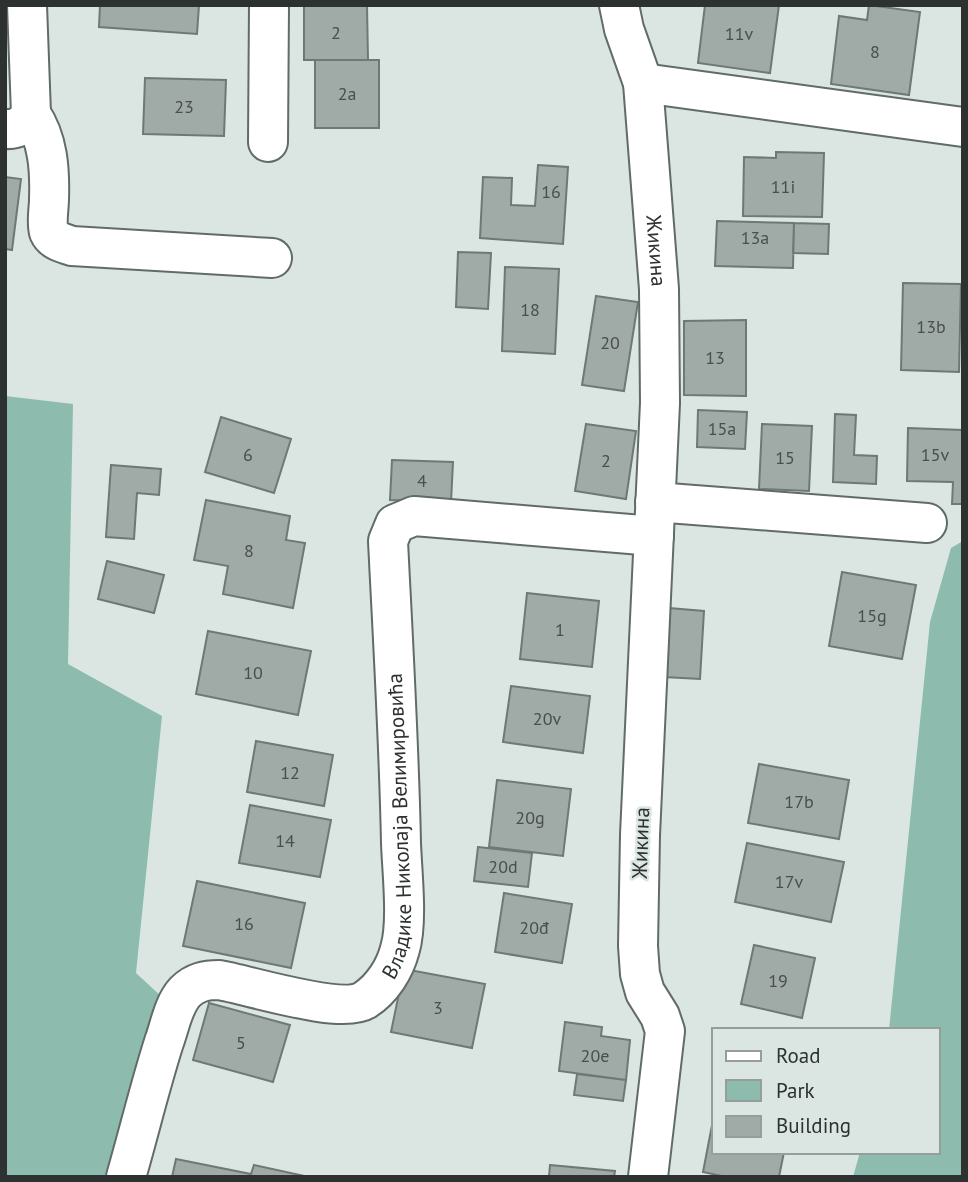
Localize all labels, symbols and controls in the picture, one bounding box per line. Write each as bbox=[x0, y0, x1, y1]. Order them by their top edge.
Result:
house number: 2 bbox=[331, 21, 341, 44]
house number: 11v bbox=[725, 22, 753, 45]
house number: 8 bbox=[870, 40, 880, 63]
house number: 2a bbox=[338, 82, 356, 105]
house number: 23 bbox=[174, 95, 194, 118]
house number: 11i bbox=[771, 175, 795, 198]
house number: 16 bbox=[541, 180, 561, 203]
street label: Жикина bbox=[640, 213, 673, 287]
house number: 13a bbox=[741, 226, 769, 249]
house number: 18 bbox=[520, 298, 540, 321]
house number: 13b bbox=[916, 315, 946, 338]
house number: 20 bbox=[600, 331, 620, 354]
house number: 13 bbox=[705, 346, 725, 369]
house number: 15a bbox=[708, 417, 736, 440]
house number: 6 bbox=[243, 443, 253, 466]
house number: 15v bbox=[921, 443, 949, 466]
house number: 15 bbox=[775, 446, 795, 469]
house number: 2 bbox=[601, 449, 611, 472]
house number: 4 bbox=[417, 469, 427, 492]
house number: 8 bbox=[244, 539, 254, 562]
house number: 15g bbox=[857, 604, 887, 627]
house number: 1 bbox=[555, 618, 565, 641]
house number: 10 bbox=[243, 661, 263, 684]
street label: Владике Николаја Велимировића bbox=[375, 672, 417, 984]
house number: 20v bbox=[533, 707, 561, 730]
house number: 12 bbox=[280, 761, 300, 784]
house number: 17b bbox=[784, 790, 814, 813]
house number: 20g bbox=[515, 806, 545, 829]
street label: Жикина bbox=[626, 807, 655, 880]
house number: 14 bbox=[275, 829, 295, 852]
house number: 20d bbox=[488, 855, 518, 878]
house number: 17v bbox=[775, 870, 803, 893]
house number: 16 bbox=[234, 912, 254, 935]
house number: 20đ bbox=[519, 916, 549, 939]
house number: 19 bbox=[768, 969, 788, 992]
house number: 3 bbox=[433, 996, 443, 1019]
legend bbox=[712, 1028, 940, 1154]
house number: 5 bbox=[236, 1031, 246, 1054]
text: Road bbox=[776, 1042, 820, 1069]
house number: 20e bbox=[581, 1044, 609, 1067]
text: Park bbox=[776, 1077, 815, 1104]
text: Building bbox=[776, 1112, 851, 1139]

